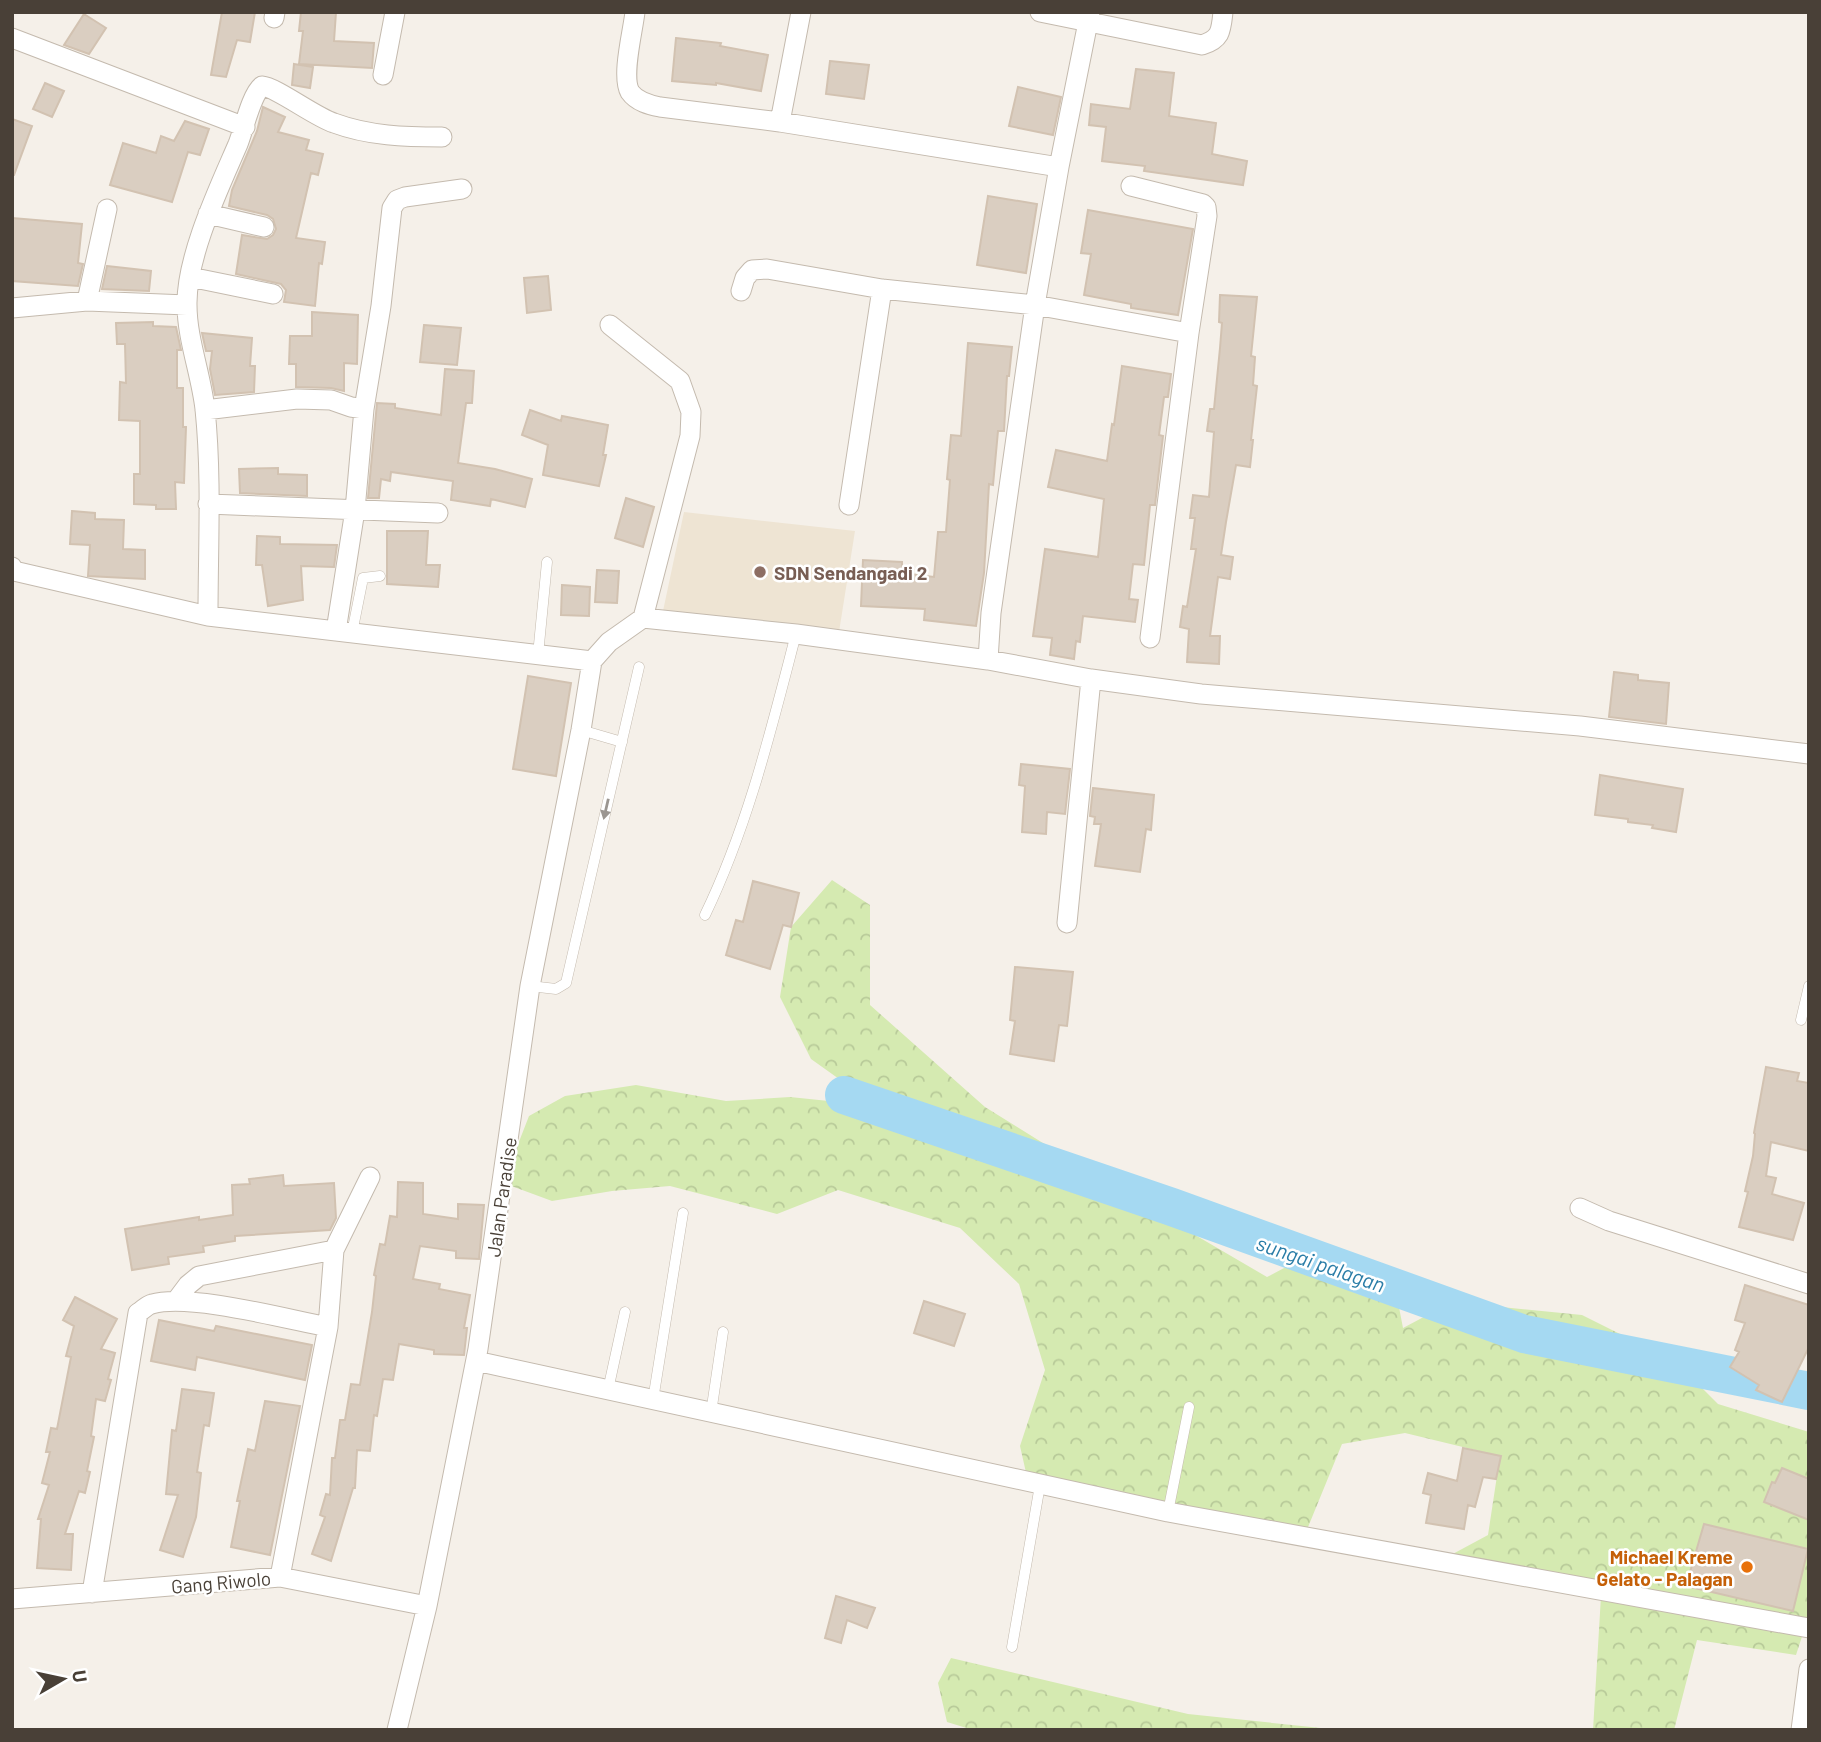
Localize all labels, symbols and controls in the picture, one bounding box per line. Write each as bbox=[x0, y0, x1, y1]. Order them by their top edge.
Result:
place label: SDN Sendangadi 2 bbox=[774, 561, 927, 584]
marker: SDN Sendangadi 2 bbox=[752, 564, 768, 580]
one-way arrow bbox=[601, 798, 612, 820]
street label: Jalan Paradise bbox=[481, 1136, 521, 1258]
water label: sungai palagan bbox=[1254, 1229, 1388, 1297]
place label: Michael Kreme Gelato - Palagan bbox=[1597, 1545, 1733, 1590]
marker: Michael Kreme Gelato - Palagan bbox=[1739, 1559, 1755, 1575]
street label: Gang Riwolo bbox=[170, 1566, 272, 1598]
north arrow bbox=[28, 1644, 98, 1714]
text: U bbox=[68, 1669, 93, 1684]

